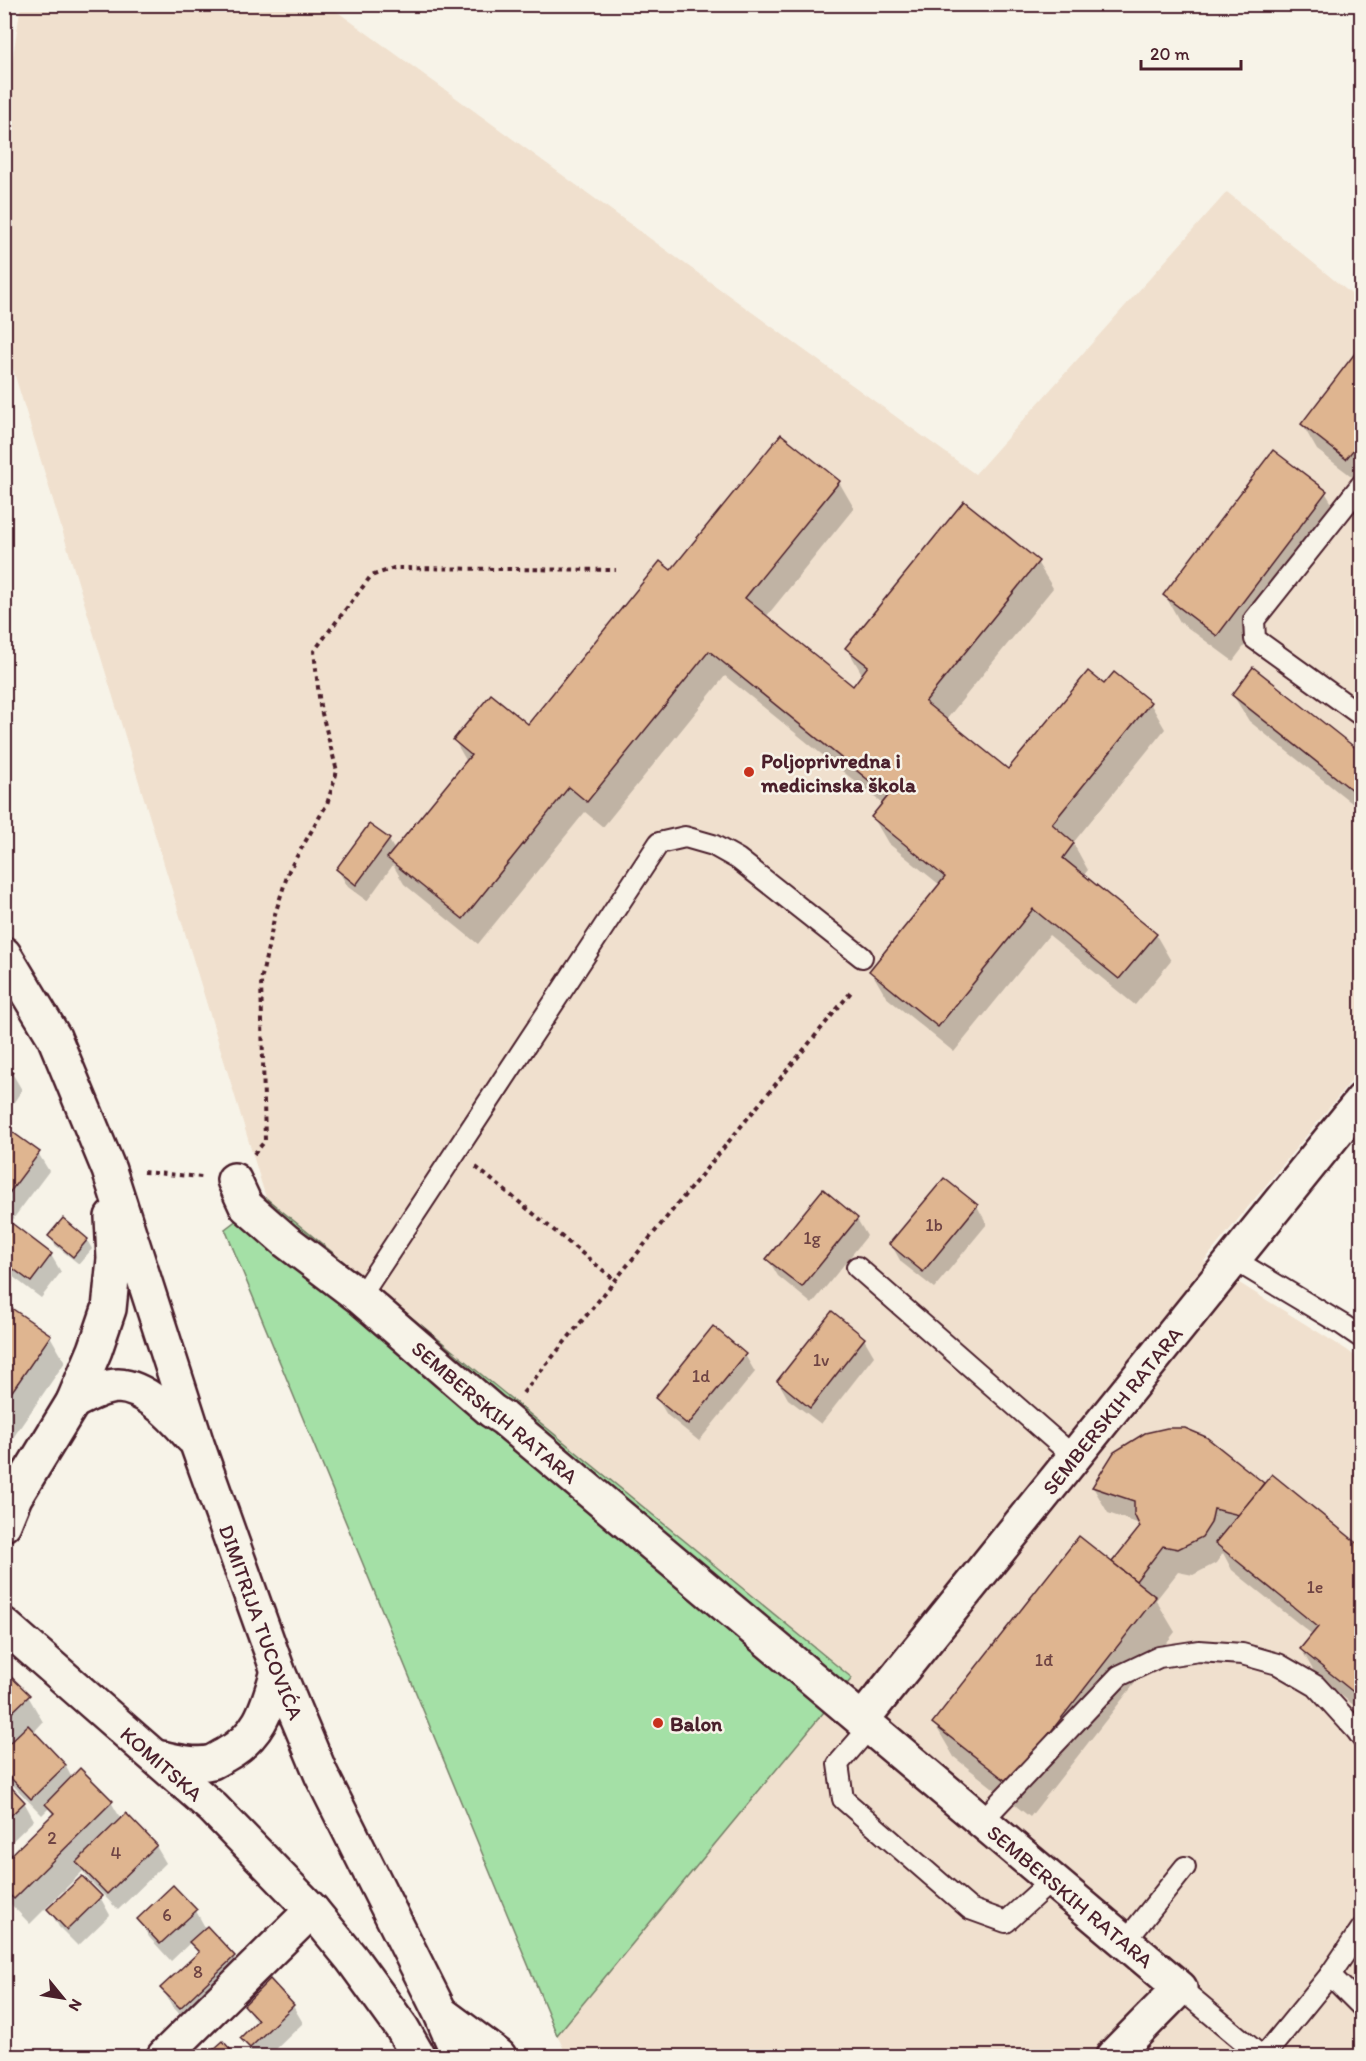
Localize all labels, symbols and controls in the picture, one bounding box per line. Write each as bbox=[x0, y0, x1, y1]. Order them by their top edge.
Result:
scale bar bbox=[1141, 33, 1242, 71]
text: 20 m bbox=[1150, 43, 1190, 65]
place label: Poljoprivredna i medicinska škola bbox=[760, 748, 917, 797]
marker: Poljoprivredna i medicinska škola bbox=[742, 765, 756, 779]
house number: 1b bbox=[925, 1214, 943, 1236]
house number: 1g bbox=[803, 1227, 822, 1249]
street label: SEMBERSKIH RATARA bbox=[1037, 1321, 1187, 1499]
street label: SEMBERSKIH RATARA bbox=[407, 1335, 584, 1489]
house number: 1v bbox=[813, 1349, 830, 1371]
house number: 1d bbox=[692, 1365, 710, 1387]
street label: DIMITRIJA TUCOVIĆA bbox=[214, 1521, 310, 1724]
house number: 1e bbox=[1307, 1576, 1323, 1598]
house number: 1đ bbox=[1035, 1649, 1053, 1671]
place label: Balon bbox=[670, 1711, 723, 1736]
marker: Balon bbox=[651, 1716, 665, 1730]
street label: KOMITSKA bbox=[116, 1721, 209, 1806]
street label: SEMBERSKIH RATARA bbox=[983, 1819, 1159, 1973]
house number: 2 bbox=[47, 1827, 57, 1849]
house number: 4 bbox=[111, 1842, 122, 1864]
house number: 6 bbox=[162, 1904, 172, 1926]
house number: 8 bbox=[193, 1961, 203, 1983]
north arrow bbox=[33, 1968, 93, 2028]
text: N bbox=[65, 1996, 86, 2015]

